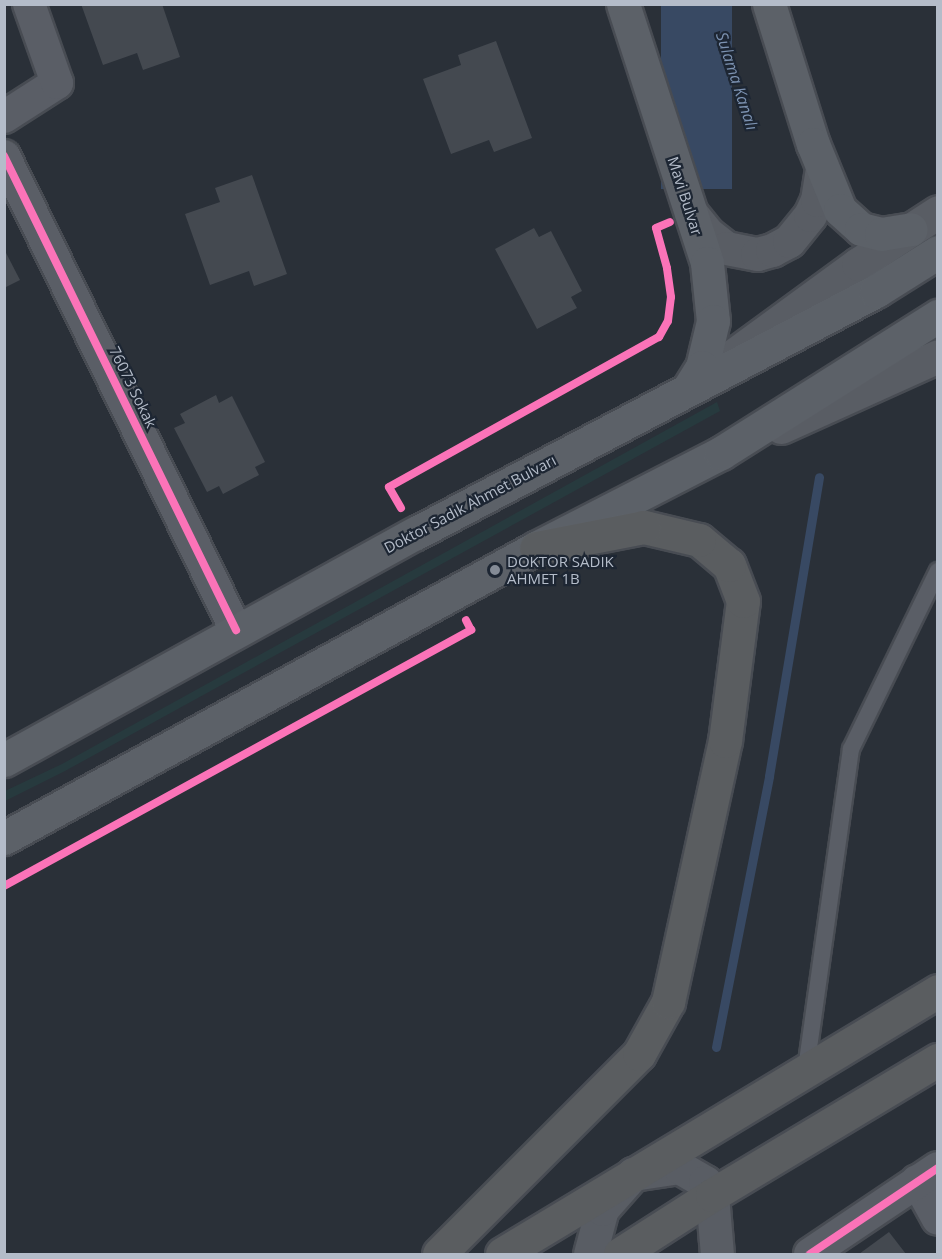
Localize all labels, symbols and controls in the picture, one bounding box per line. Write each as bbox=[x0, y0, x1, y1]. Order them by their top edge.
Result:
water label: Sulama Kanalı bbox=[712, 30, 762, 132]
street label: Mavi Bulvar bbox=[664, 154, 706, 238]
street label: 76073 Sokak bbox=[106, 343, 160, 431]
street label: Doktor Sadık Ahmet Bulvarı bbox=[381, 451, 559, 557]
place label: DOKTOR SADIK AHMET 1B bbox=[507, 552, 614, 587]
marker: DOKTOR SADIK AHMET 1B bbox=[488, 563, 502, 577]

